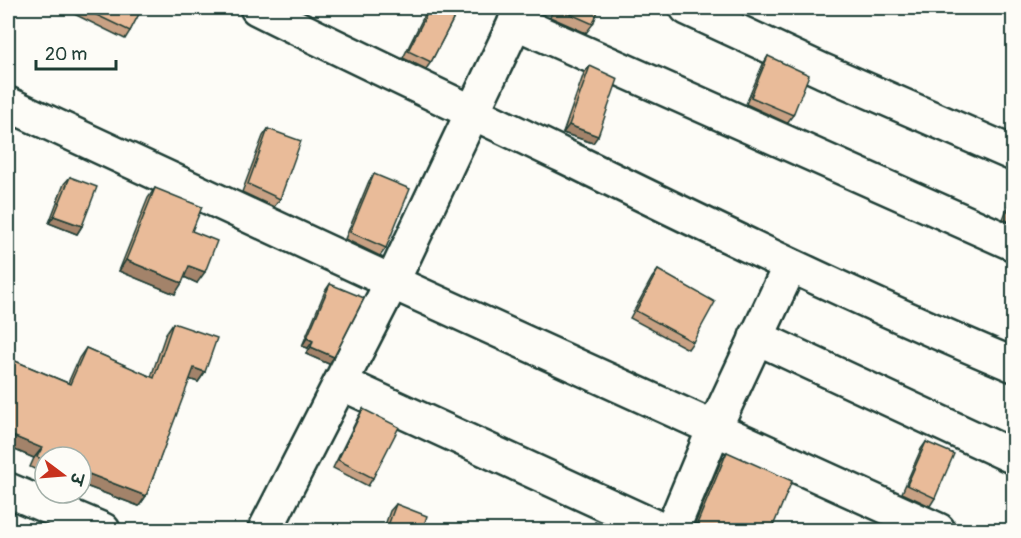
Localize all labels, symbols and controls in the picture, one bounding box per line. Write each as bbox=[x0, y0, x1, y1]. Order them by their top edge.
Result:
scale bar bbox=[36, 33, 116, 71]
text: 20 m bbox=[45, 43, 87, 66]
north arrow bbox=[33, 445, 93, 505]
text: उ bbox=[65, 469, 88, 488]

